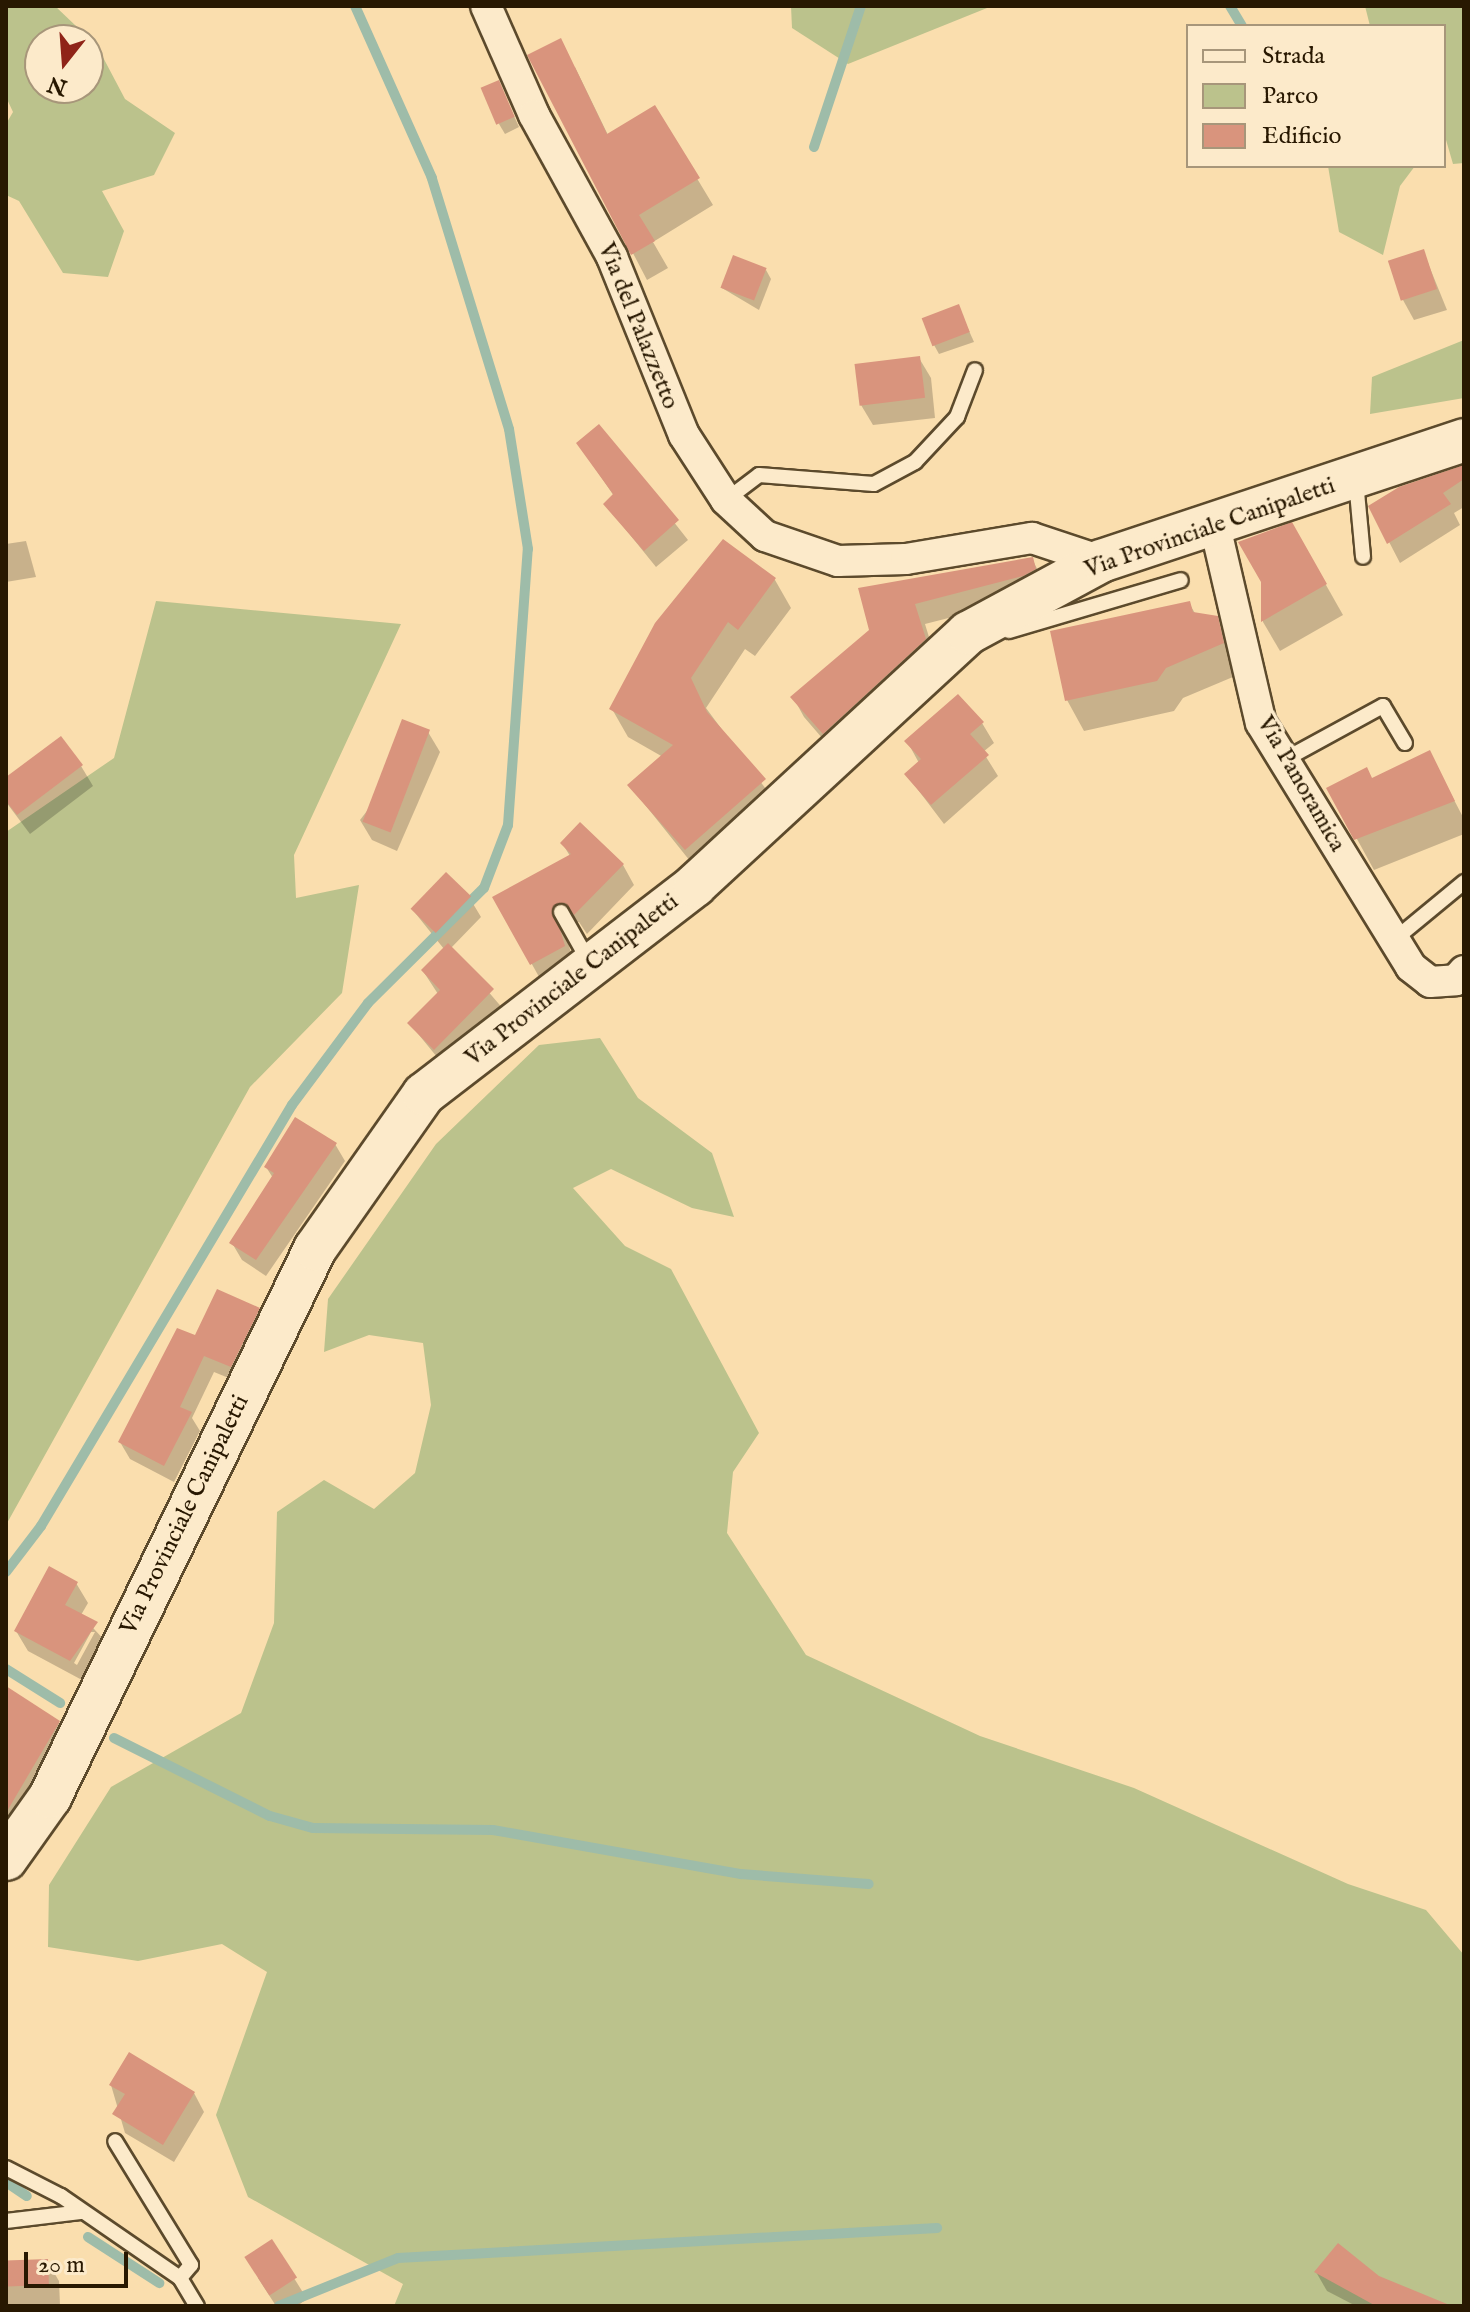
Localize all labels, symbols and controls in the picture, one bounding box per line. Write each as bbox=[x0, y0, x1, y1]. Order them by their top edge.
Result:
north arrow bbox=[24, 24, 104, 104]
legend bbox=[1186, 24, 1446, 168]
text: Strada bbox=[1262, 41, 1325, 72]
text: N bbox=[44, 69, 71, 101]
text: Parco bbox=[1262, 81, 1318, 112]
text: Edificio bbox=[1262, 121, 1341, 152]
street label: Via del Palazzetto bbox=[592, 239, 684, 413]
street label: Via Provinciale Canipaletti bbox=[1081, 472, 1339, 584]
street label: Via Panoramica bbox=[1250, 711, 1352, 857]
street label: Via Provinciale Canipaletti bbox=[459, 888, 685, 1072]
street label: Via Provinciale Canipaletti bbox=[114, 1390, 256, 1640]
scale bar bbox=[28, 2236, 132, 2286]
text: 20 m bbox=[38, 2250, 85, 2281]

